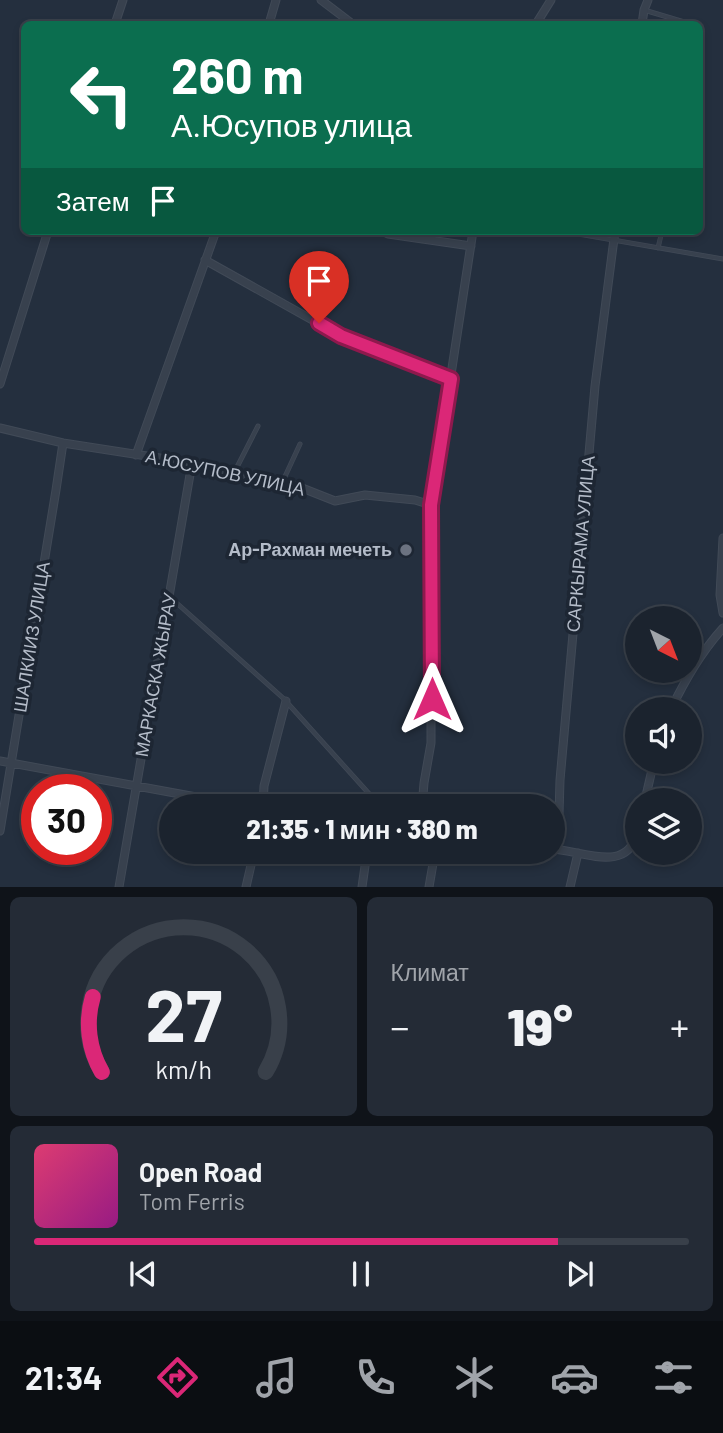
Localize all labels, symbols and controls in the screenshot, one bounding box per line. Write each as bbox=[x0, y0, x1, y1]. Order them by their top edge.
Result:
text: 260 m bbox=[171, 45, 303, 104]
icon: left bbox=[56, 49, 147, 140]
text: А.Юсупов улица bbox=[171, 105, 412, 143]
icon: arrive bbox=[144, 182, 182, 220]
text: Затем bbox=[56, 185, 130, 216]
pin bbox=[289, 251, 349, 323]
icon: arrive bbox=[300, 262, 338, 300]
street label: А.ЮСУПОВ УЛИЦА bbox=[144, 444, 307, 500]
street label: САРКЫРАМА УЛИЦА bbox=[561, 455, 599, 633]
place label: Ар-Рахман мечеть bbox=[228, 538, 392, 560]
marker: Ар-Рахман мечеть bbox=[398, 542, 414, 558]
street label: ШАЛКИИЗ УЛИЦА bbox=[8, 560, 54, 714]
street label: МАРКАСКА ЖЫРАУ bbox=[130, 591, 180, 759]
north arrow bbox=[625, 606, 702, 682]
map controls bbox=[625, 606, 702, 865]
position arrow bbox=[395, 662, 469, 736]
button: sound bbox=[625, 697, 702, 774]
speed limit sign: 30 bbox=[21, 774, 112, 865]
button: layers bbox=[625, 788, 702, 865]
text: 21:35 · 1 мин · 380 m bbox=[246, 813, 478, 844]
text: Климат bbox=[391, 958, 469, 986]
text: 27 bbox=[145, 970, 222, 1058]
text: 19° bbox=[507, 994, 573, 1056]
text: − bbox=[391, 1003, 410, 1049]
text: + bbox=[670, 1003, 689, 1049]
text: km/h bbox=[155, 1054, 212, 1084]
text: Open Road bbox=[139, 1156, 262, 1187]
text: Tom Ferris bbox=[139, 1187, 245, 1215]
icon: previous bbox=[124, 1255, 162, 1293]
icon: pause bbox=[342, 1255, 380, 1293]
icon: next bbox=[561, 1255, 599, 1293]
icon: directions bbox=[153, 1353, 202, 1402]
icon: music bbox=[252, 1353, 301, 1402]
icon: phone bbox=[351, 1353, 400, 1402]
icon: climate bbox=[450, 1353, 499, 1402]
icon: car bbox=[550, 1353, 599, 1402]
icon: filters bbox=[649, 1353, 698, 1402]
text: 21:34 bbox=[25, 1358, 102, 1396]

